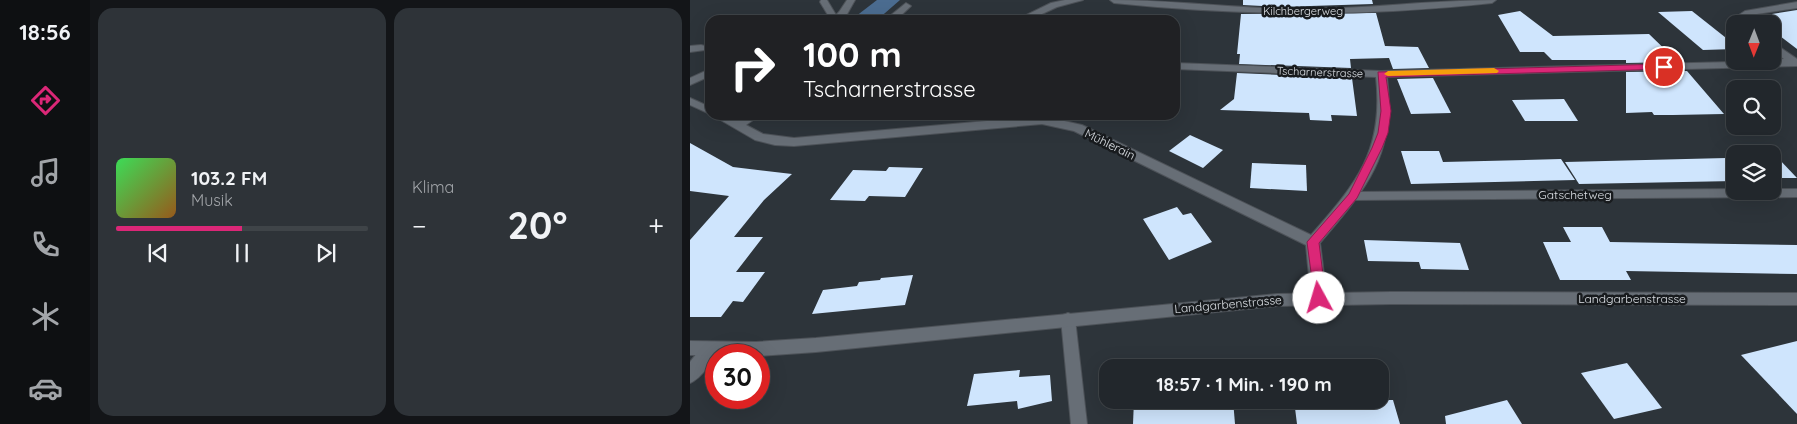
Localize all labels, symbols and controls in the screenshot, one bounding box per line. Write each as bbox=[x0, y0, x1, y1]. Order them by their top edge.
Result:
street label: Kilchbergerweg bbox=[1263, 4, 1343, 18]
north arrow bbox=[1726, 15, 1781, 70]
map controls bbox=[1726, 15, 1781, 200]
text: 18:56 bbox=[19, 18, 71, 46]
text: 100 m bbox=[803, 32, 902, 76]
icon: right bbox=[720, 35, 785, 100]
pin bbox=[1643, 46, 1685, 88]
icon: arrive bbox=[1650, 53, 1678, 81]
street label: Tscharnerstrasse bbox=[1277, 63, 1363, 81]
text: Tscharnerstrasse bbox=[803, 75, 976, 103]
button: search bbox=[1726, 80, 1781, 135]
icon: directions bbox=[28, 83, 63, 118]
street label: Mühlerain bbox=[1082, 125, 1138, 163]
button: layers bbox=[1726, 145, 1781, 200]
icon: music bbox=[28, 155, 63, 190]
text: 103.2 FM bbox=[191, 166, 267, 190]
text: Klima bbox=[412, 177, 454, 197]
street label: Gatschetweg bbox=[1538, 187, 1612, 202]
text: Musik bbox=[191, 190, 233, 210]
text: 20° bbox=[507, 201, 567, 249]
text: − bbox=[412, 208, 427, 243]
text: + bbox=[648, 208, 664, 243]
icon: phone bbox=[28, 227, 63, 262]
icon: previous bbox=[144, 239, 172, 267]
icon: pause bbox=[228, 239, 256, 267]
icon: next bbox=[312, 239, 340, 267]
position arrow bbox=[1292, 271, 1344, 323]
street label: Landgarbenstrasse bbox=[1578, 291, 1686, 306]
street label: Landgarbenstrasse bbox=[1174, 292, 1282, 316]
icon: climate bbox=[28, 299, 63, 334]
speed limit sign: 30 bbox=[705, 344, 770, 409]
icon: car bbox=[28, 371, 63, 406]
text: 18:57 · 1 Min. · 190 m bbox=[1156, 372, 1332, 396]

